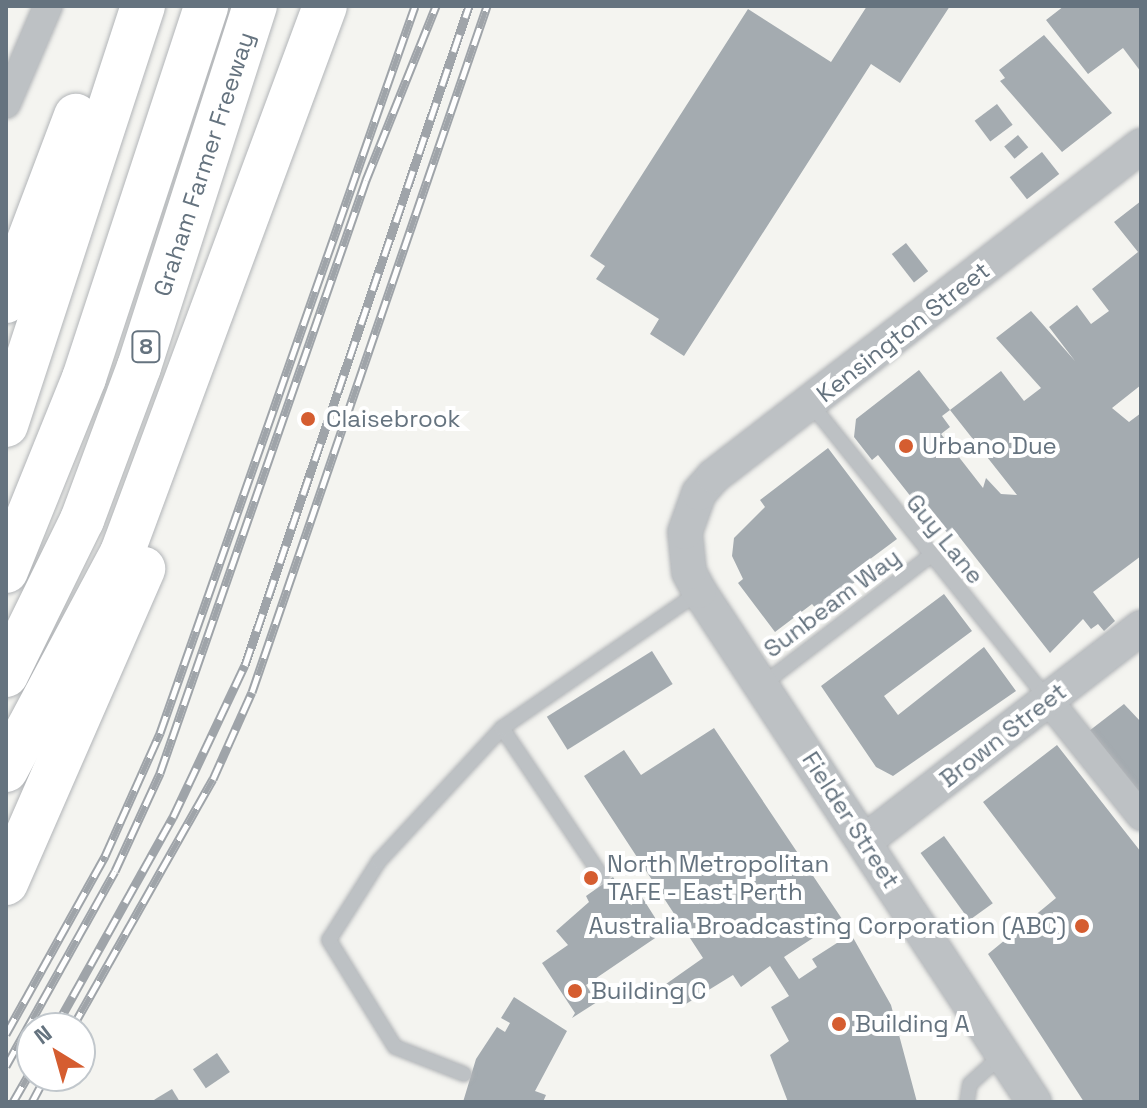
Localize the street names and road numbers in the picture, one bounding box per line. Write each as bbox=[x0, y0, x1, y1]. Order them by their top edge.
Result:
street label: Graham Farmer Freeway bbox=[148, 28, 260, 300]
street label: Kensington Street bbox=[811, 256, 995, 408]
road number: 8 bbox=[130, 329, 162, 365]
street label: Guy Lane bbox=[900, 488, 990, 590]
street label: Sunbeam Way bbox=[758, 542, 906, 664]
street label: Brown Street bbox=[934, 677, 1072, 793]
street label: Fielder Street bbox=[796, 746, 906, 894]

